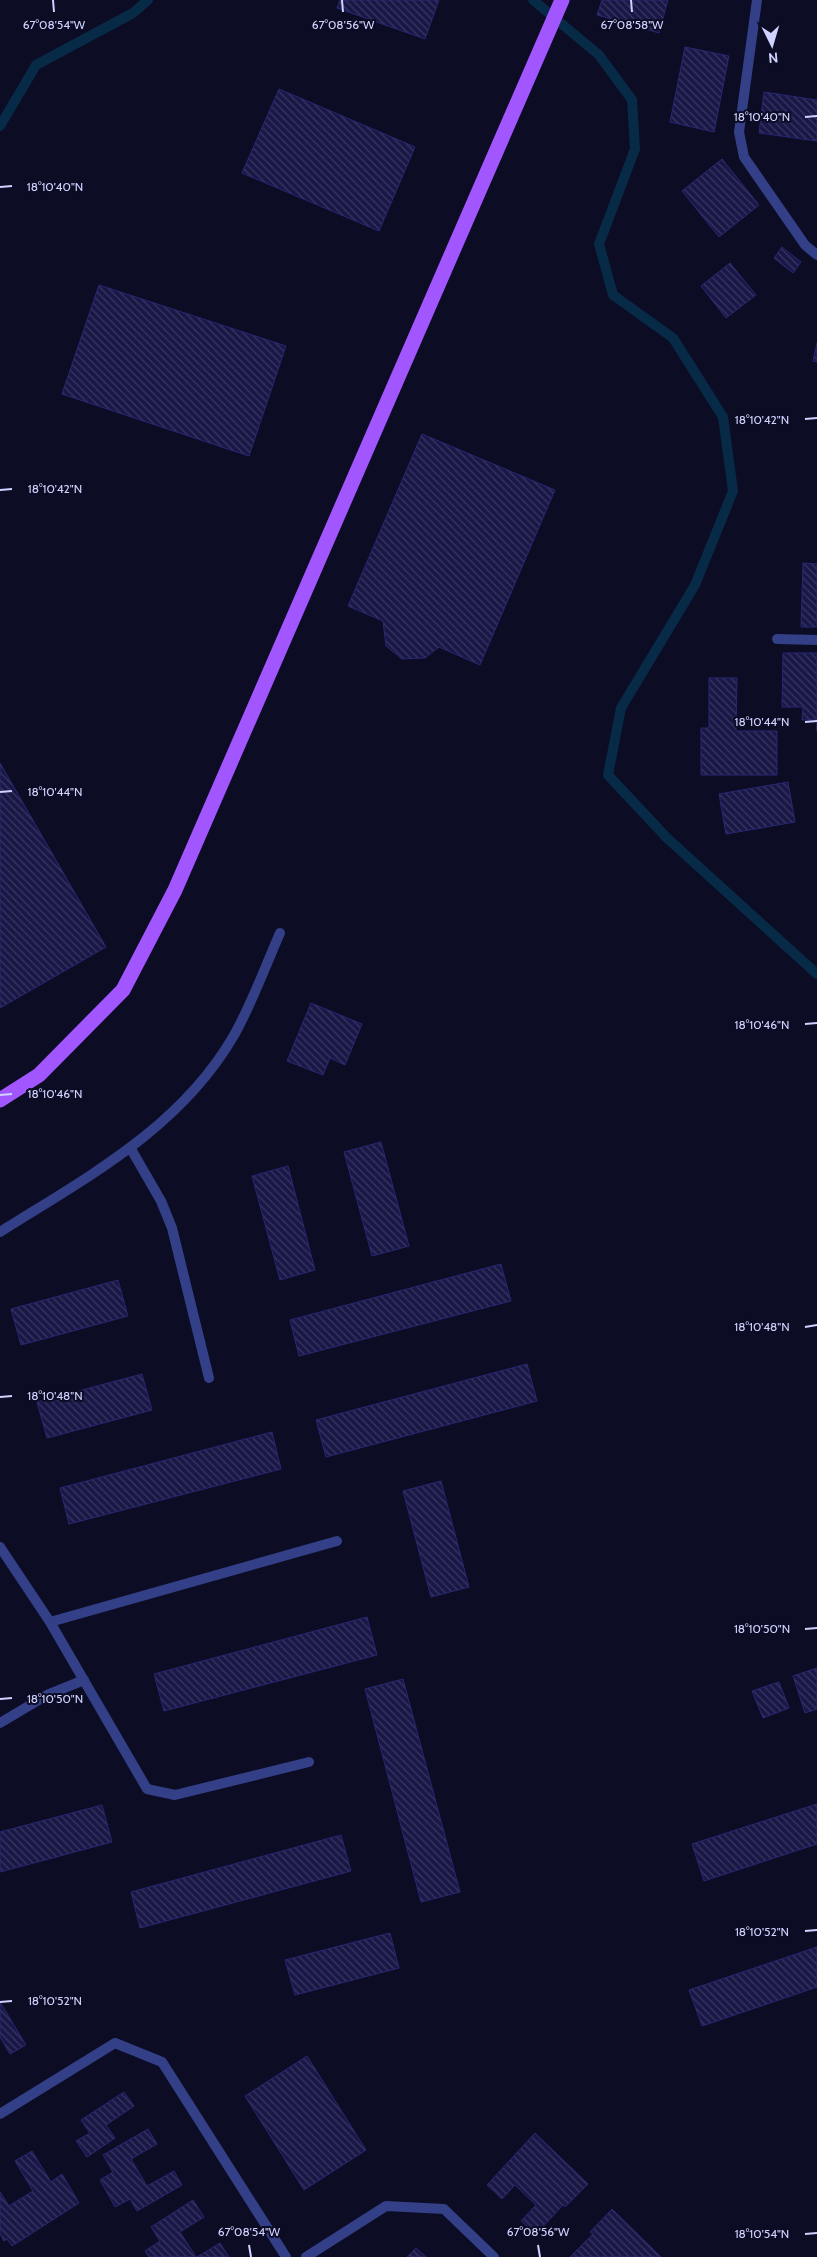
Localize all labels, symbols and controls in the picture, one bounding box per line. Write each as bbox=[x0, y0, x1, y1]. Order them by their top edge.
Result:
text: 67°08'54"W bbox=[23, 17, 86, 32]
text: 67°08'56"W bbox=[312, 17, 375, 32]
text: 67°08'58"W bbox=[601, 17, 664, 32]
north arrow bbox=[747, 20, 797, 70]
text: N bbox=[767, 49, 779, 67]
text: 18°10'40"N bbox=[734, 109, 790, 124]
text: 18°10'40"N bbox=[27, 179, 83, 194]
text: 18°10'42"N bbox=[735, 412, 789, 427]
text: 18°10'42"N bbox=[28, 481, 82, 496]
text: 18°10'44"N bbox=[735, 714, 789, 729]
text: 18°10'44"N bbox=[28, 784, 82, 799]
text: 18°10'46"N bbox=[735, 1017, 789, 1032]
text: 18°10'46"N bbox=[28, 1086, 82, 1101]
text: 18°10'48"N bbox=[734, 1319, 790, 1334]
text: 18°10'48"N bbox=[27, 1388, 83, 1403]
text: 18°10'50"N bbox=[734, 1621, 790, 1636]
text: 18°10'50"N bbox=[27, 1691, 83, 1706]
text: 18°10'52"N bbox=[735, 1924, 789, 1939]
text: 18°10'52"N bbox=[28, 1993, 82, 2008]
text: 67°08'54"W bbox=[218, 2224, 281, 2239]
text: 67°08'56"W bbox=[507, 2224, 570, 2239]
text: 18°10'54"N bbox=[735, 2226, 789, 2241]

